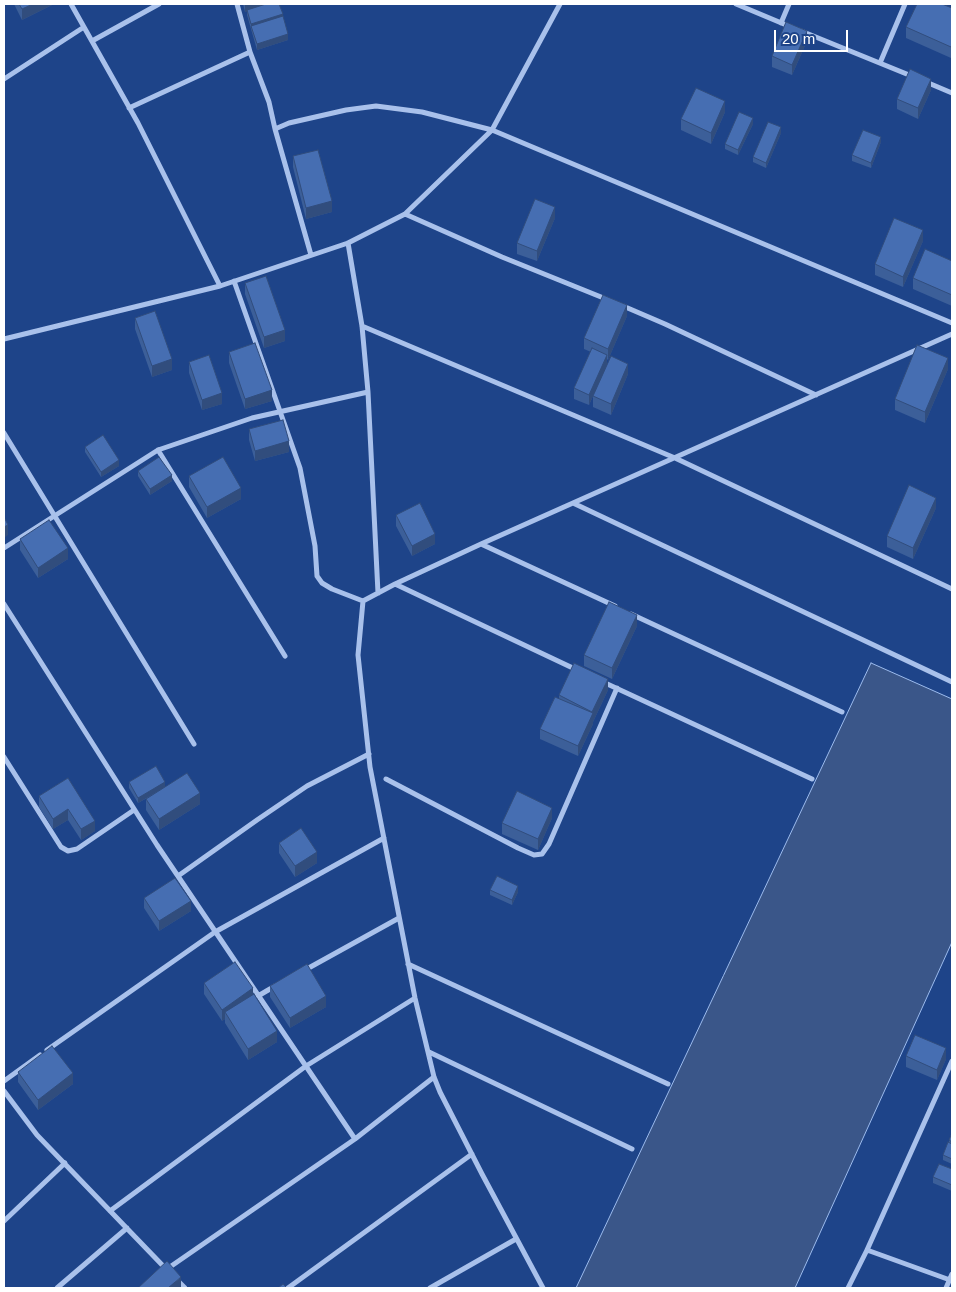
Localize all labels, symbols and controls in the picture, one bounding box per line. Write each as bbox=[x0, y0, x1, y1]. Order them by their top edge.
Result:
scale bar bbox=[776, 20, 850, 52]
text: 20 m bbox=[782, 30, 815, 47]

